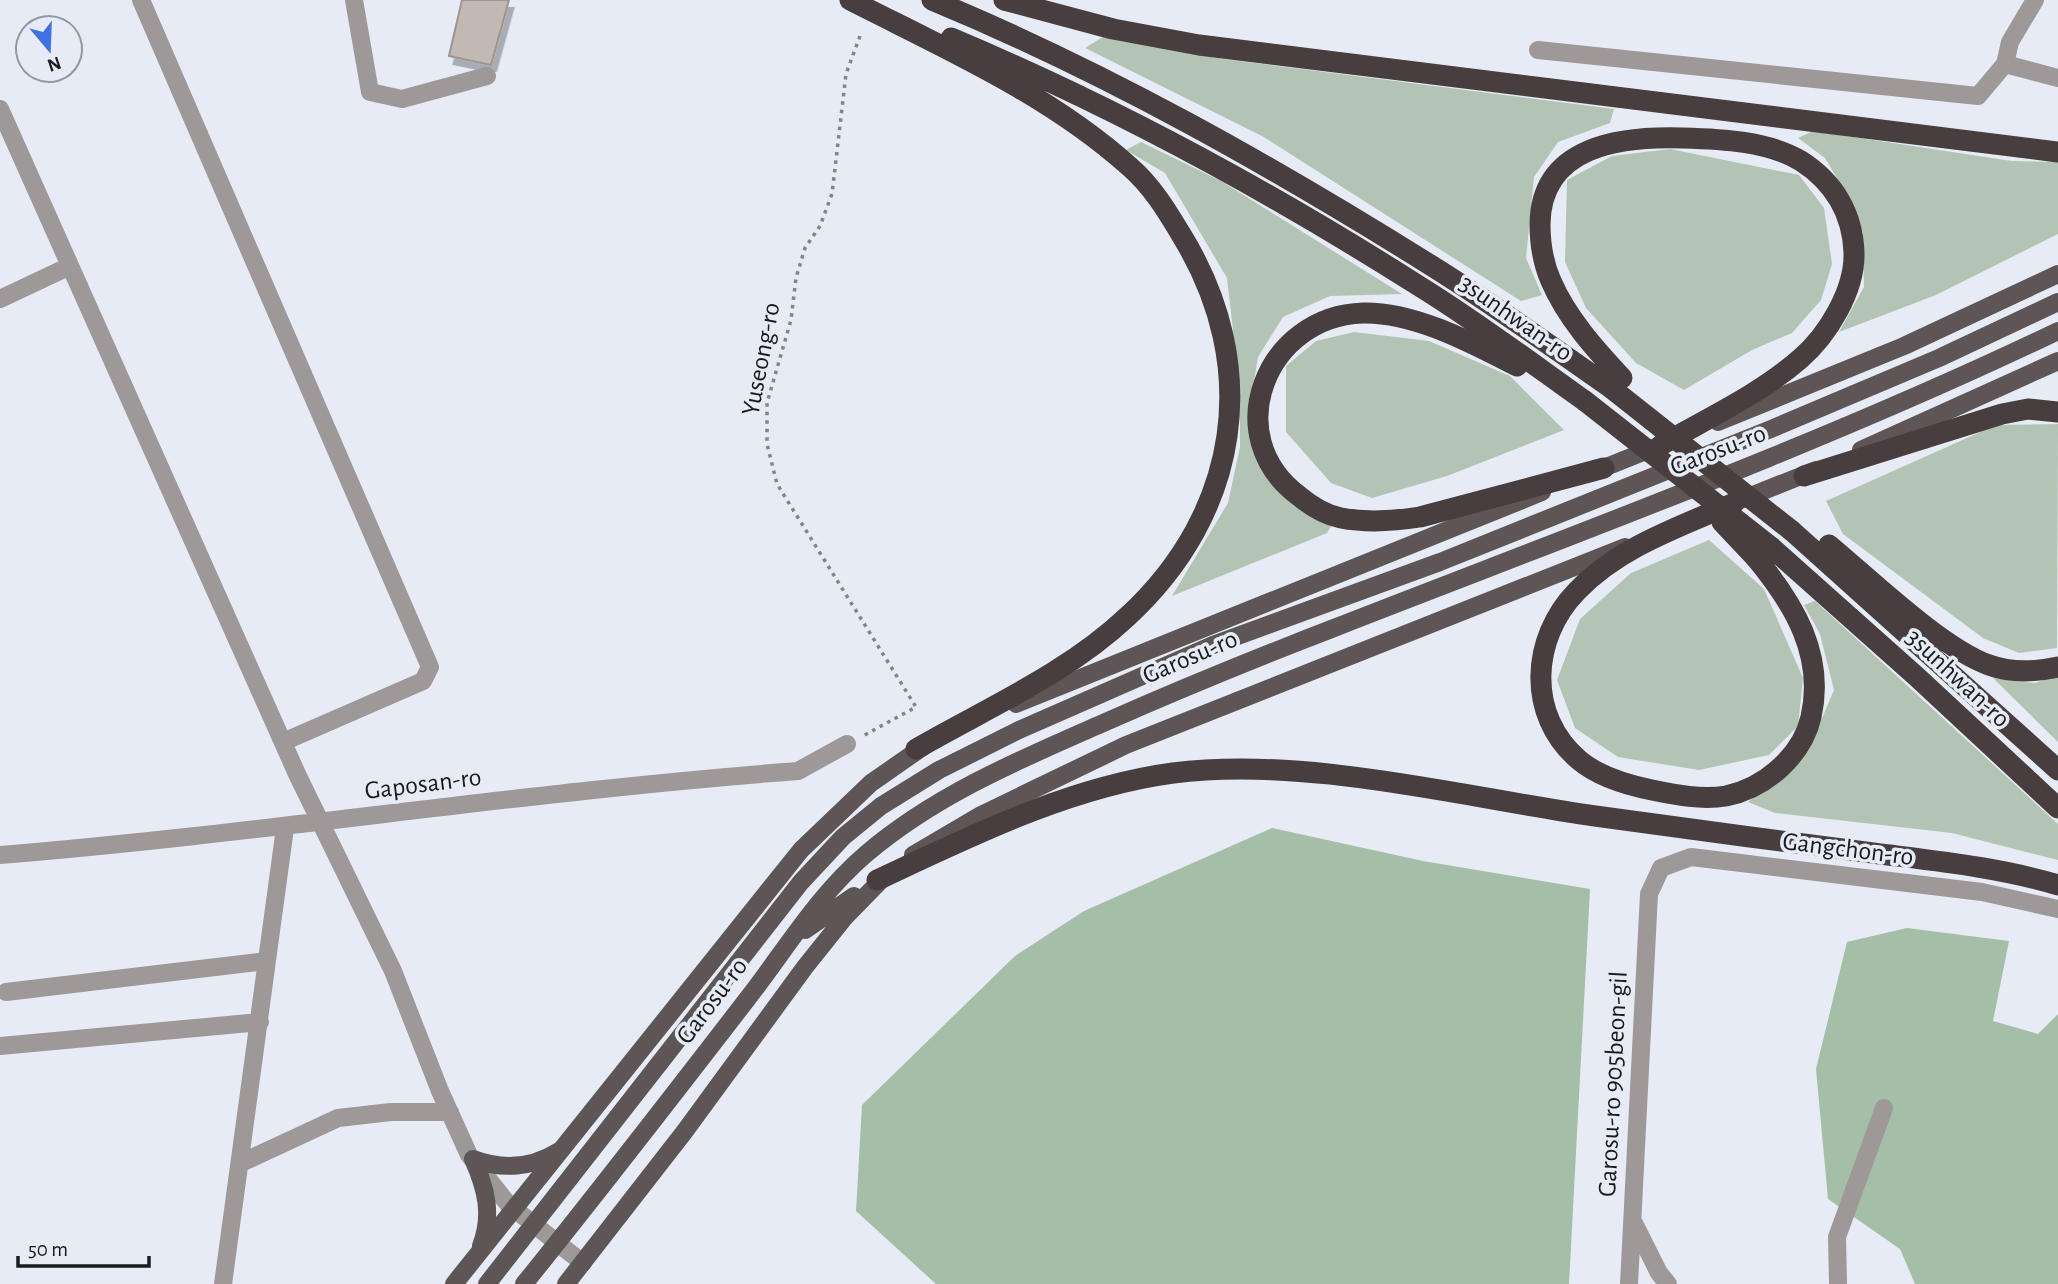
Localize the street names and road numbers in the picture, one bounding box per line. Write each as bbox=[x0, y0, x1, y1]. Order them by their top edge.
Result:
street label: 3sunhwan-ro bbox=[1455, 270, 1577, 366]
street label: Yuseong-ro bbox=[737, 300, 785, 418]
street label: Garosu-ro bbox=[1667, 420, 1769, 480]
street label: 3sunhwan-ro bbox=[1901, 624, 2015, 732]
street label: Garosu-ro bbox=[1139, 625, 1241, 689]
street label: Gaposan-ro bbox=[363, 764, 483, 804]
street label: Gangchon-ro bbox=[1781, 828, 1915, 870]
street label: Garosu-ro bbox=[671, 953, 753, 1049]
street label: Garosu-ro 905beon-gil bbox=[1594, 970, 1632, 1198]

